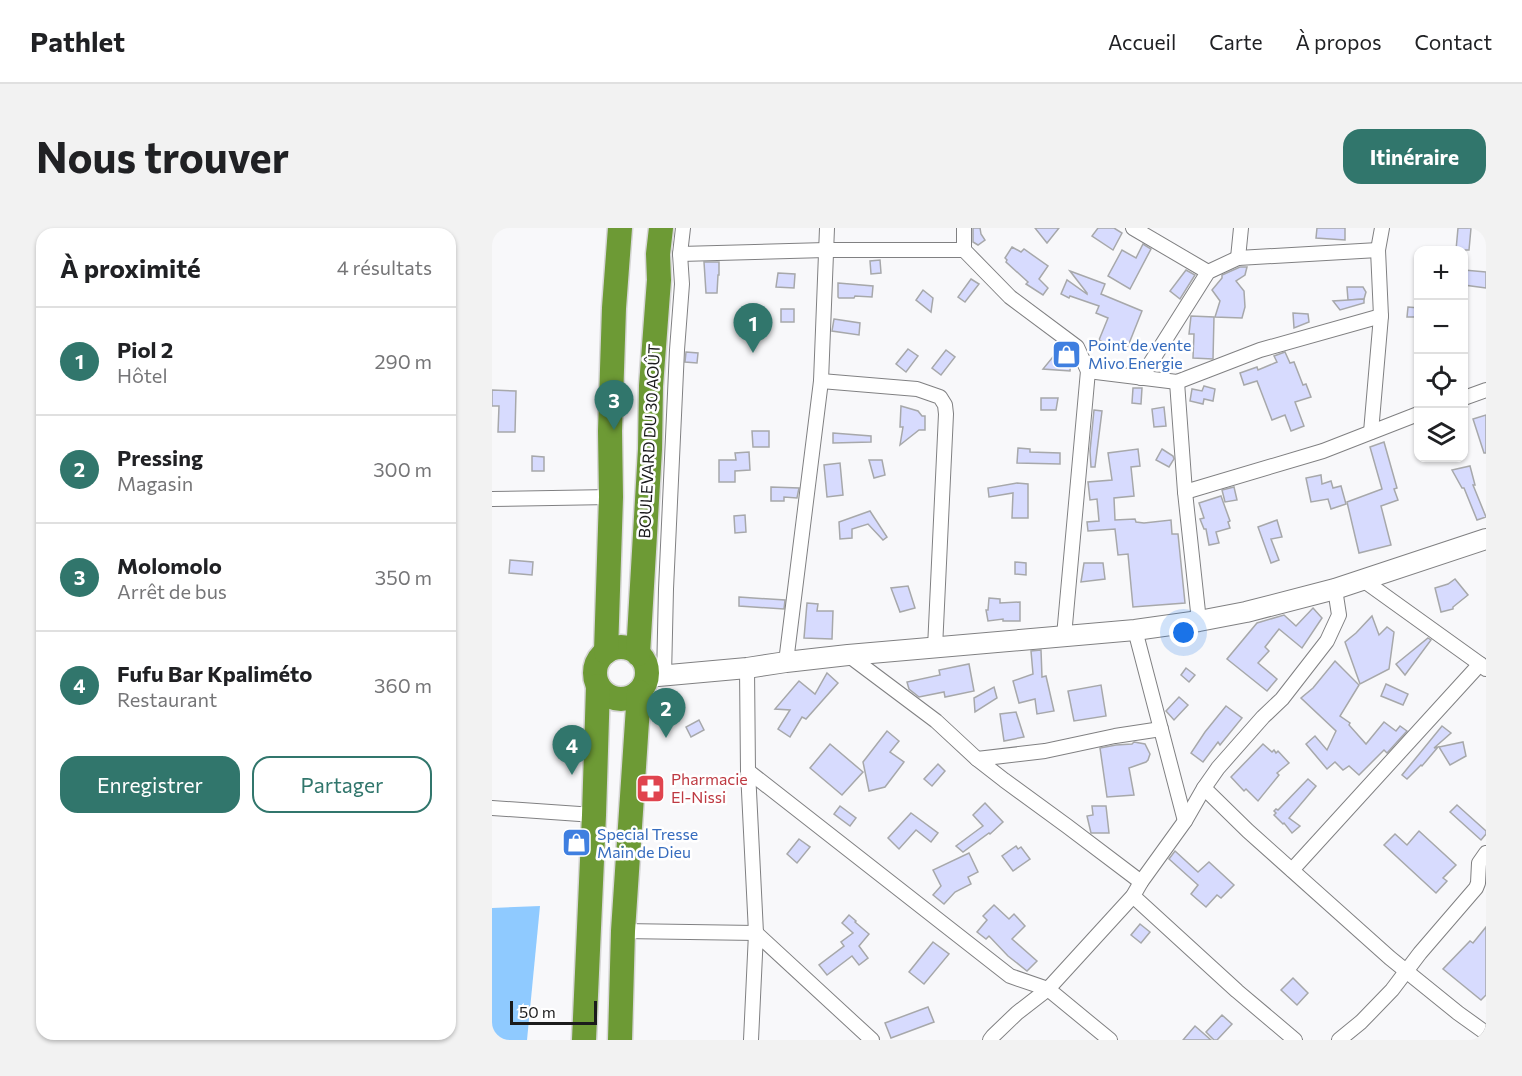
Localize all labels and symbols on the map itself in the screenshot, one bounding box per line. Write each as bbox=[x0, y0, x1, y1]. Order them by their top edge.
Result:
pin: 1 bbox=[734, 304, 772, 353]
place label: Point de vente Mivo Energie bbox=[1088, 335, 1191, 372]
shop icon: Point de vente Mivo Energie bbox=[1051, 338, 1083, 370]
street label: BOULEVARD DU 30 AOÛT bbox=[634, 343, 663, 539]
pin: 3 bbox=[594, 380, 634, 430]
your location bbox=[1169, 618, 1198, 647]
pin: 2 bbox=[646, 688, 686, 738]
pin: 4 bbox=[552, 726, 592, 775]
place label: Pharmacie El-Nissi bbox=[671, 769, 748, 806]
pharmacy icon: Pharmacie El-Nissi bbox=[634, 772, 666, 804]
place label: Special Tresse Main de Dieu bbox=[597, 824, 698, 861]
shop icon: Special Tresse Main de Dieu bbox=[560, 827, 592, 859]
scale bar bbox=[510, 998, 597, 1026]

